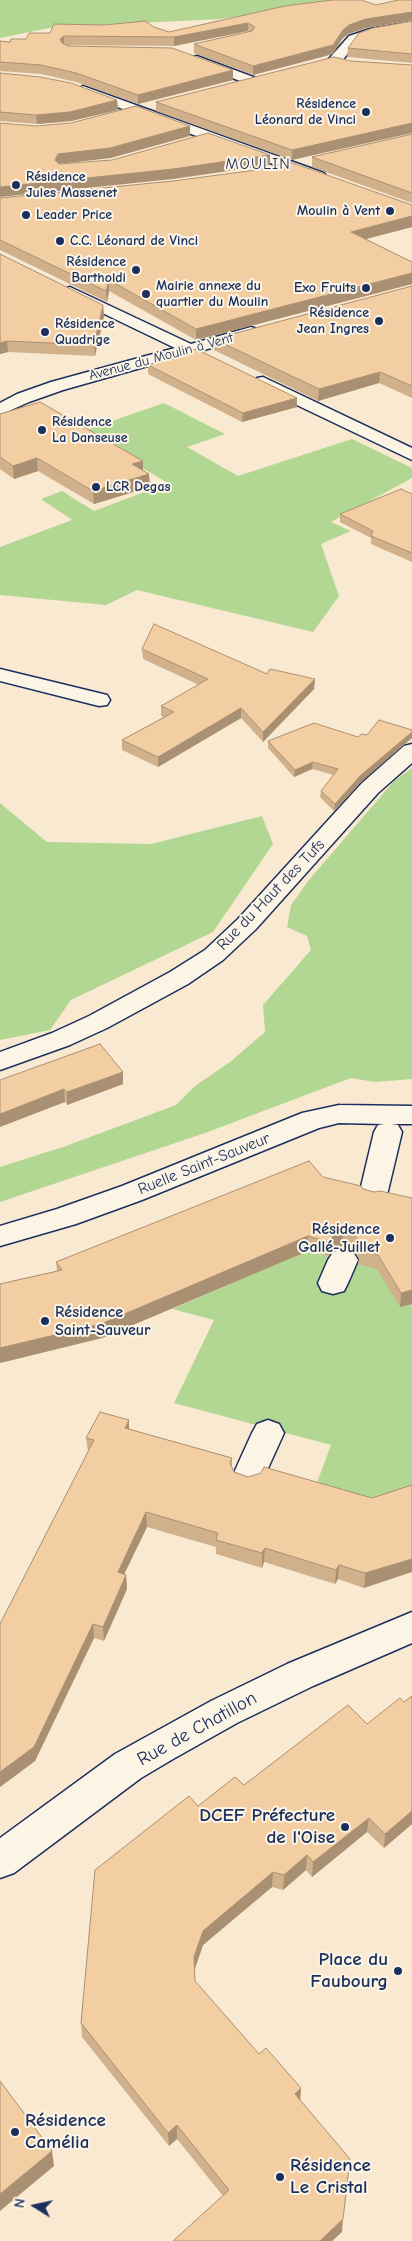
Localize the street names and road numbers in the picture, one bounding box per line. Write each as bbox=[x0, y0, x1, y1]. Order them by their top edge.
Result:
street label: Avenue du Moulin à Vent bbox=[87, 330, 235, 384]
street label: Rue du Haut des Tufs bbox=[213, 835, 329, 955]
street label: Ruelle Saint-Sauveur bbox=[135, 1129, 273, 1199]
street label: Rue de Chatillon bbox=[133, 1687, 261, 1771]

